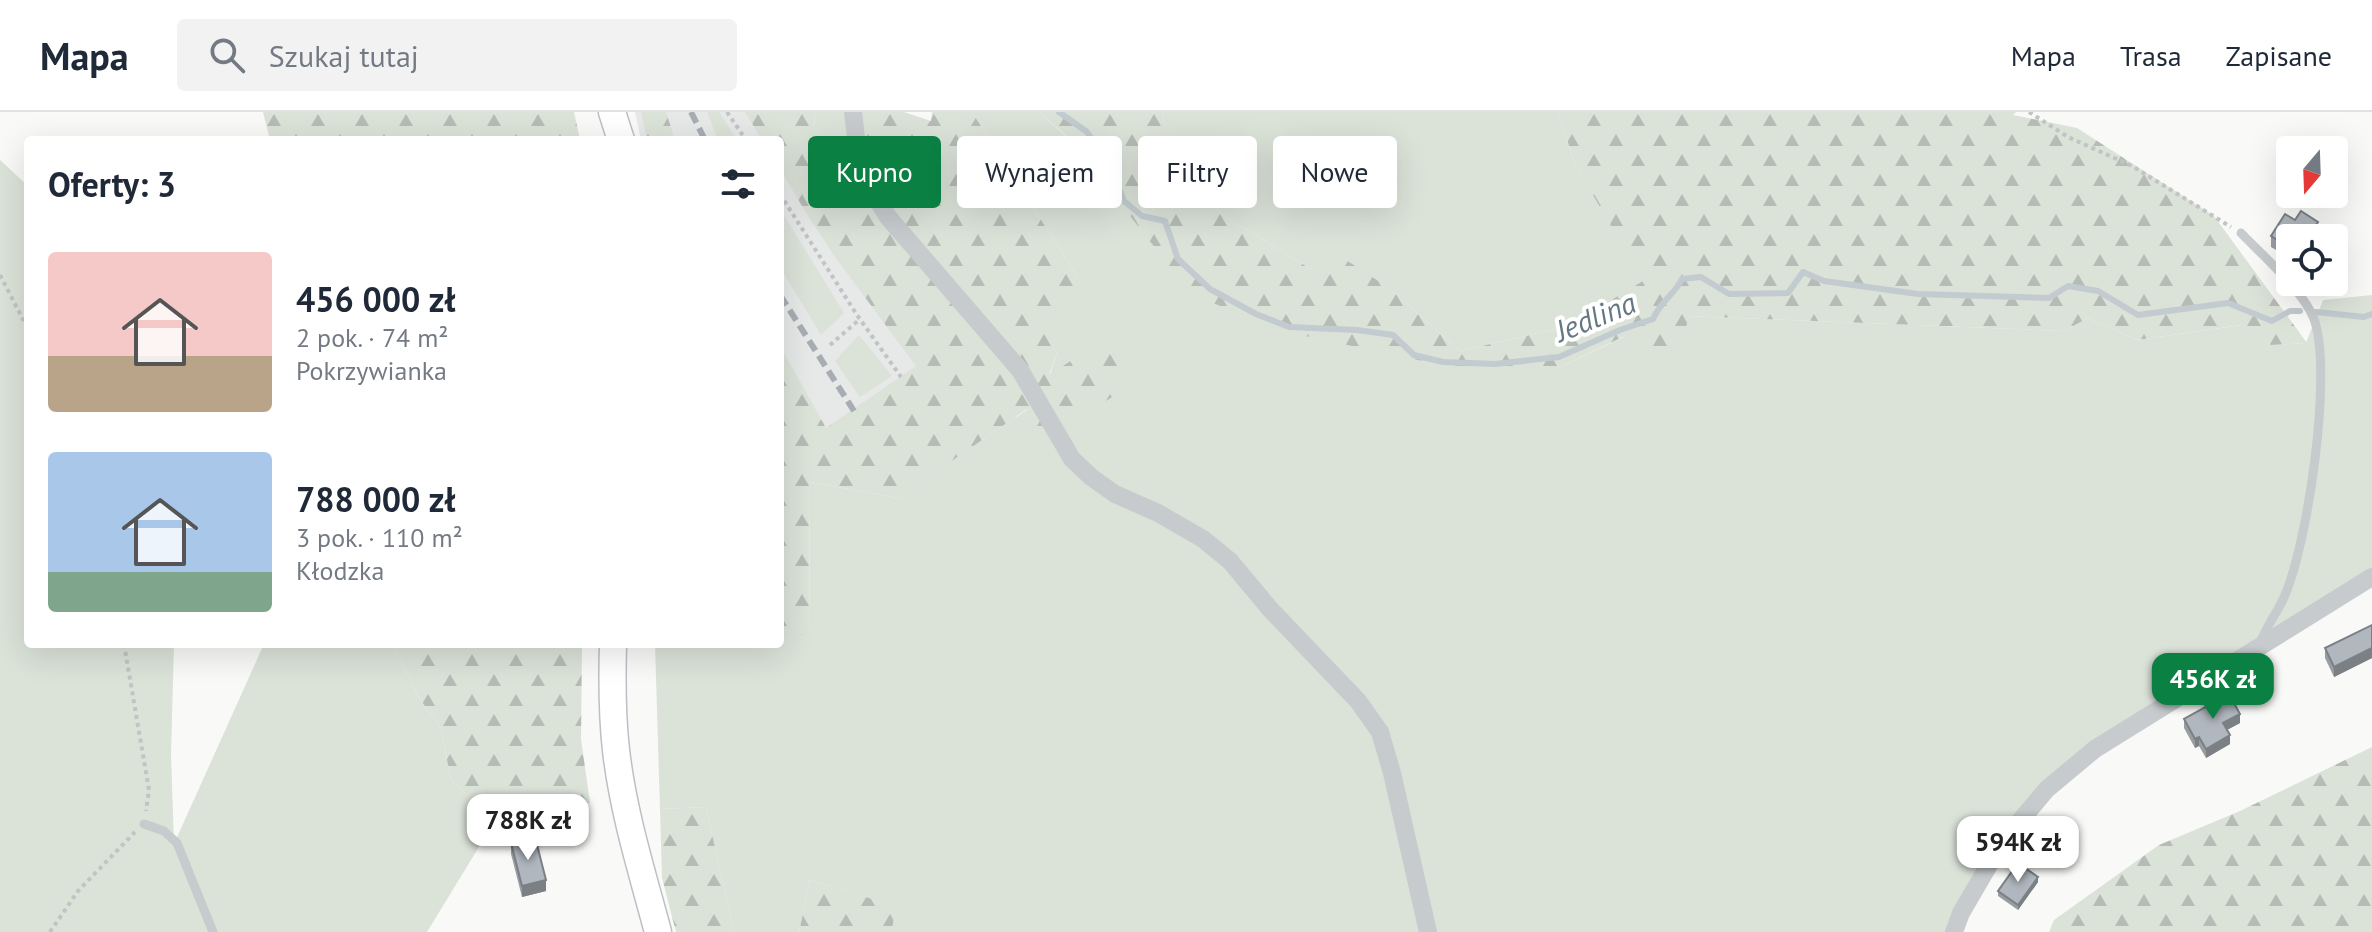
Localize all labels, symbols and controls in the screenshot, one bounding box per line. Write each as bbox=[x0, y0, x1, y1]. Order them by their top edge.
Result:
search box bbox=[177, 19, 737, 91]
text: Mapa bbox=[40, 31, 129, 80]
icon: search bbox=[205, 33, 249, 77]
text: Szukaj tutaj bbox=[269, 36, 419, 75]
text: Mapa bbox=[2011, 37, 2076, 74]
text: Trasa bbox=[2120, 37, 2182, 74]
text: Zapisane bbox=[2226, 37, 2332, 74]
chip: Kupno bbox=[808, 136, 941, 208]
chip: Wynajem bbox=[957, 136, 1122, 208]
chip: Filtry bbox=[1138, 136, 1257, 208]
chip: Nowe bbox=[1273, 136, 1397, 208]
north arrow bbox=[2276, 136, 2348, 208]
map controls bbox=[2276, 136, 2348, 296]
text: Oferty: 3 bbox=[48, 162, 176, 206]
icon: filters bbox=[716, 162, 760, 206]
button: locate bbox=[2276, 224, 2348, 296]
text: 456 000 zł bbox=[296, 277, 455, 321]
water label: Jedlina bbox=[1547, 282, 1641, 350]
icon: home bbox=[112, 284, 208, 380]
text: 2 pok. · 74 m² bbox=[296, 321, 449, 354]
text: Pokrzywianka bbox=[296, 354, 447, 387]
text: 788 000 zł bbox=[296, 477, 455, 521]
icon: home bbox=[112, 484, 208, 580]
text: 3 pok. · 110 m² bbox=[296, 521, 463, 554]
text: Kłodzka bbox=[296, 554, 384, 587]
pin: 456K zł bbox=[2139, 653, 2287, 721]
text: 456K zł bbox=[2170, 662, 2256, 695]
pin: 788K zł bbox=[454, 794, 602, 862]
text: 788K zł bbox=[485, 803, 571, 836]
pin: 594K zł bbox=[1944, 816, 2092, 884]
text: 594K zł bbox=[1975, 825, 2061, 858]

